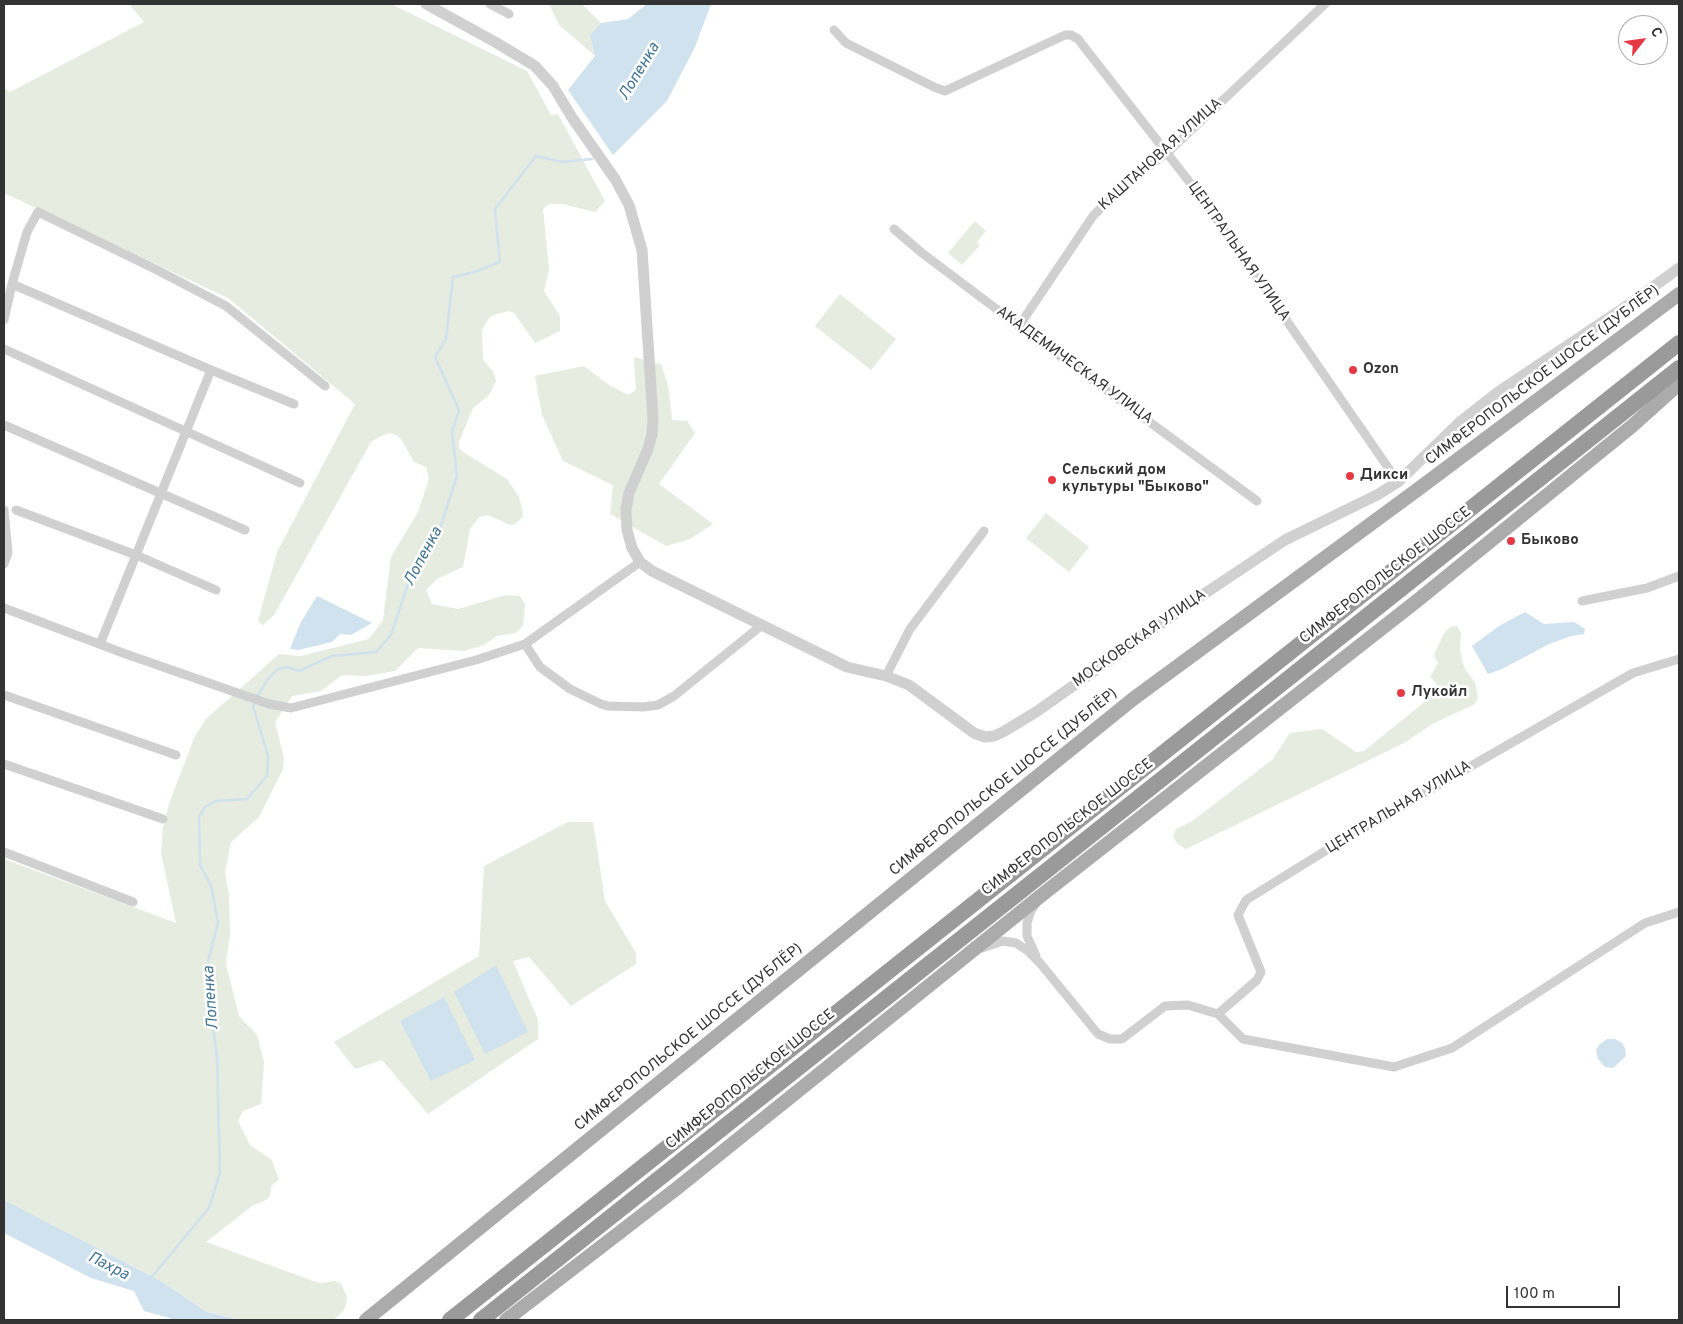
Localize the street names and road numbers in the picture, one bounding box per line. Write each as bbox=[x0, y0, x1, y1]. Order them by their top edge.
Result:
street label: КАШТАНОВАЯ УЛИЦА bbox=[1096, 95, 1226, 215]
street label: ЦЕНТРАЛЬНАЯ УЛИЦА bbox=[1183, 179, 1293, 325]
street label: СИМФЕРОПОЛЬСКОЕ ШОССЕ (ДУБЛЁР) bbox=[1423, 282, 1663, 470]
street label: АКАДЕМИЧЕСКАЯ УЛИЦА bbox=[992, 303, 1156, 429]
street label: СИМФЕРОПОЛЬСКОЕ ШОССЕ bbox=[1297, 503, 1475, 649]
street label: МОСКОВСКАЯ УЛИЦА bbox=[1070, 586, 1210, 692]
street label: СИМФЕРОПОЛЬСКОЕ ШОССЕ (ДУБЛЁР) bbox=[886, 685, 1122, 881]
street label: СИМФЕРОПОЛЬСКОЕ ШОССЕ bbox=[979, 755, 1157, 901]
street label: ЦЕНТРАЛЬНАЯ УЛИЦА bbox=[1323, 757, 1475, 859]
street label: СИМФЕРОПОЛЬСКОЕ ШОССЕ (ДУБЛЁР) bbox=[571, 940, 807, 1136]
street label: СИМФЕРОПОЛЬСКОЕ ШОССЕ bbox=[663, 1006, 839, 1154]

